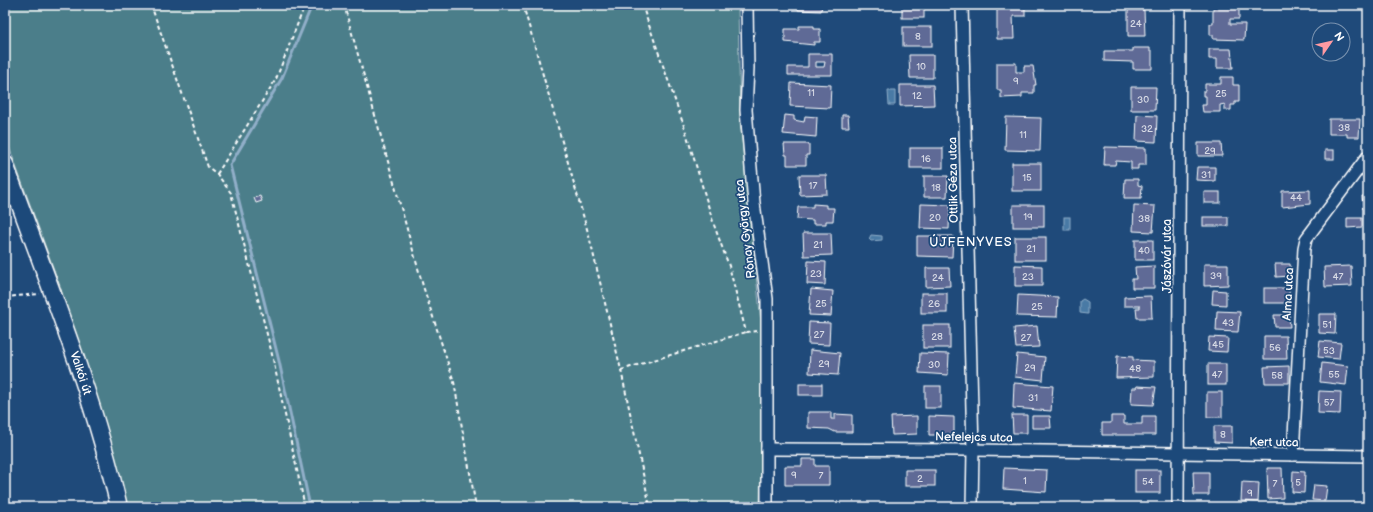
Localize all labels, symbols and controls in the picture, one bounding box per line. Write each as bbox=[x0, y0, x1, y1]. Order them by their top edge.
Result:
house number: 24 bbox=[1130, 18, 1142, 30]
north arrow bbox=[1311, 22, 1351, 62]
text: N bbox=[1331, 30, 1347, 44]
house number: 8 bbox=[915, 31, 921, 43]
house number: 10 bbox=[916, 61, 926, 73]
house number: 9 bbox=[1013, 75, 1019, 87]
house number: 11 bbox=[807, 87, 815, 99]
house number: 25 bbox=[1215, 88, 1227, 100]
house number: 12 bbox=[912, 90, 922, 102]
house number: 30 bbox=[1137, 94, 1149, 106]
house number: 38 bbox=[1338, 122, 1350, 134]
house number: 32 bbox=[1141, 123, 1153, 135]
house number: 11 bbox=[1019, 129, 1027, 141]
street label: Ottlik Géza utca bbox=[945, 137, 962, 223]
house number: 29 bbox=[1204, 145, 1216, 157]
house number: 16 bbox=[921, 153, 931, 165]
house number: 31 bbox=[1201, 169, 1211, 181]
house number: 15 bbox=[1022, 172, 1032, 184]
street label: Rónay György utca bbox=[732, 178, 759, 279]
house number: 17 bbox=[809, 180, 817, 192]
house number: 18 bbox=[931, 182, 941, 194]
house number: 44 bbox=[1290, 192, 1302, 204]
house number: 19 bbox=[1023, 211, 1033, 223]
house number: 20 bbox=[929, 212, 941, 224]
house number: 38 bbox=[1138, 213, 1150, 225]
street label: Jászóvár utca bbox=[1160, 219, 1175, 293]
district label: ÚJFENYVES bbox=[929, 233, 1013, 250]
house number: 21 bbox=[813, 239, 823, 251]
house number: 21 bbox=[1026, 243, 1036, 255]
house number: 40 bbox=[1138, 245, 1150, 257]
street label: Alma utca bbox=[1280, 267, 1297, 321]
house number: 23 bbox=[810, 268, 822, 280]
house number: 39 bbox=[1210, 270, 1222, 282]
house number: 23 bbox=[1022, 271, 1034, 283]
house number: 47 bbox=[1332, 271, 1344, 283]
house number: 24 bbox=[932, 272, 944, 284]
house number: 25 bbox=[815, 298, 827, 310]
house number: 26 bbox=[928, 298, 940, 310]
house number: 25 bbox=[1031, 301, 1043, 313]
house number: 43 bbox=[1222, 317, 1234, 329]
house number: 51 bbox=[1322, 319, 1332, 331]
house number: 27 bbox=[814, 329, 824, 341]
house number: 28 bbox=[931, 331, 943, 343]
house number: 27 bbox=[1021, 332, 1031, 344]
house number: 45 bbox=[1212, 339, 1224, 351]
house number: 56 bbox=[1269, 342, 1281, 354]
house number: 53 bbox=[1323, 345, 1335, 357]
street label: Valkói út bbox=[66, 350, 95, 397]
house number: 29 bbox=[818, 358, 830, 370]
house number: 30 bbox=[928, 359, 940, 371]
house number: 29 bbox=[1024, 362, 1036, 374]
house number: 48 bbox=[1129, 363, 1141, 375]
house number: 47 bbox=[1211, 369, 1223, 381]
house number: 55 bbox=[1328, 369, 1340, 381]
house number: 58 bbox=[1271, 370, 1283, 382]
house number: 31 bbox=[1028, 392, 1038, 404]
house number: 57 bbox=[1324, 397, 1334, 409]
street label: Nefelejcs utca bbox=[935, 429, 1013, 446]
house number: 8 bbox=[1220, 429, 1226, 441]
street label: Kert utca bbox=[1249, 435, 1299, 450]
house number: 9 bbox=[791, 469, 797, 481]
house number: 7 bbox=[819, 470, 824, 482]
house number: 2 bbox=[917, 473, 923, 485]
house number: 1 bbox=[1023, 475, 1027, 487]
house number: 54 bbox=[1142, 476, 1154, 488]
house number: 5 bbox=[1295, 477, 1301, 489]
house number: 7 bbox=[1273, 478, 1278, 490]
house number: 9 bbox=[1247, 487, 1253, 499]

